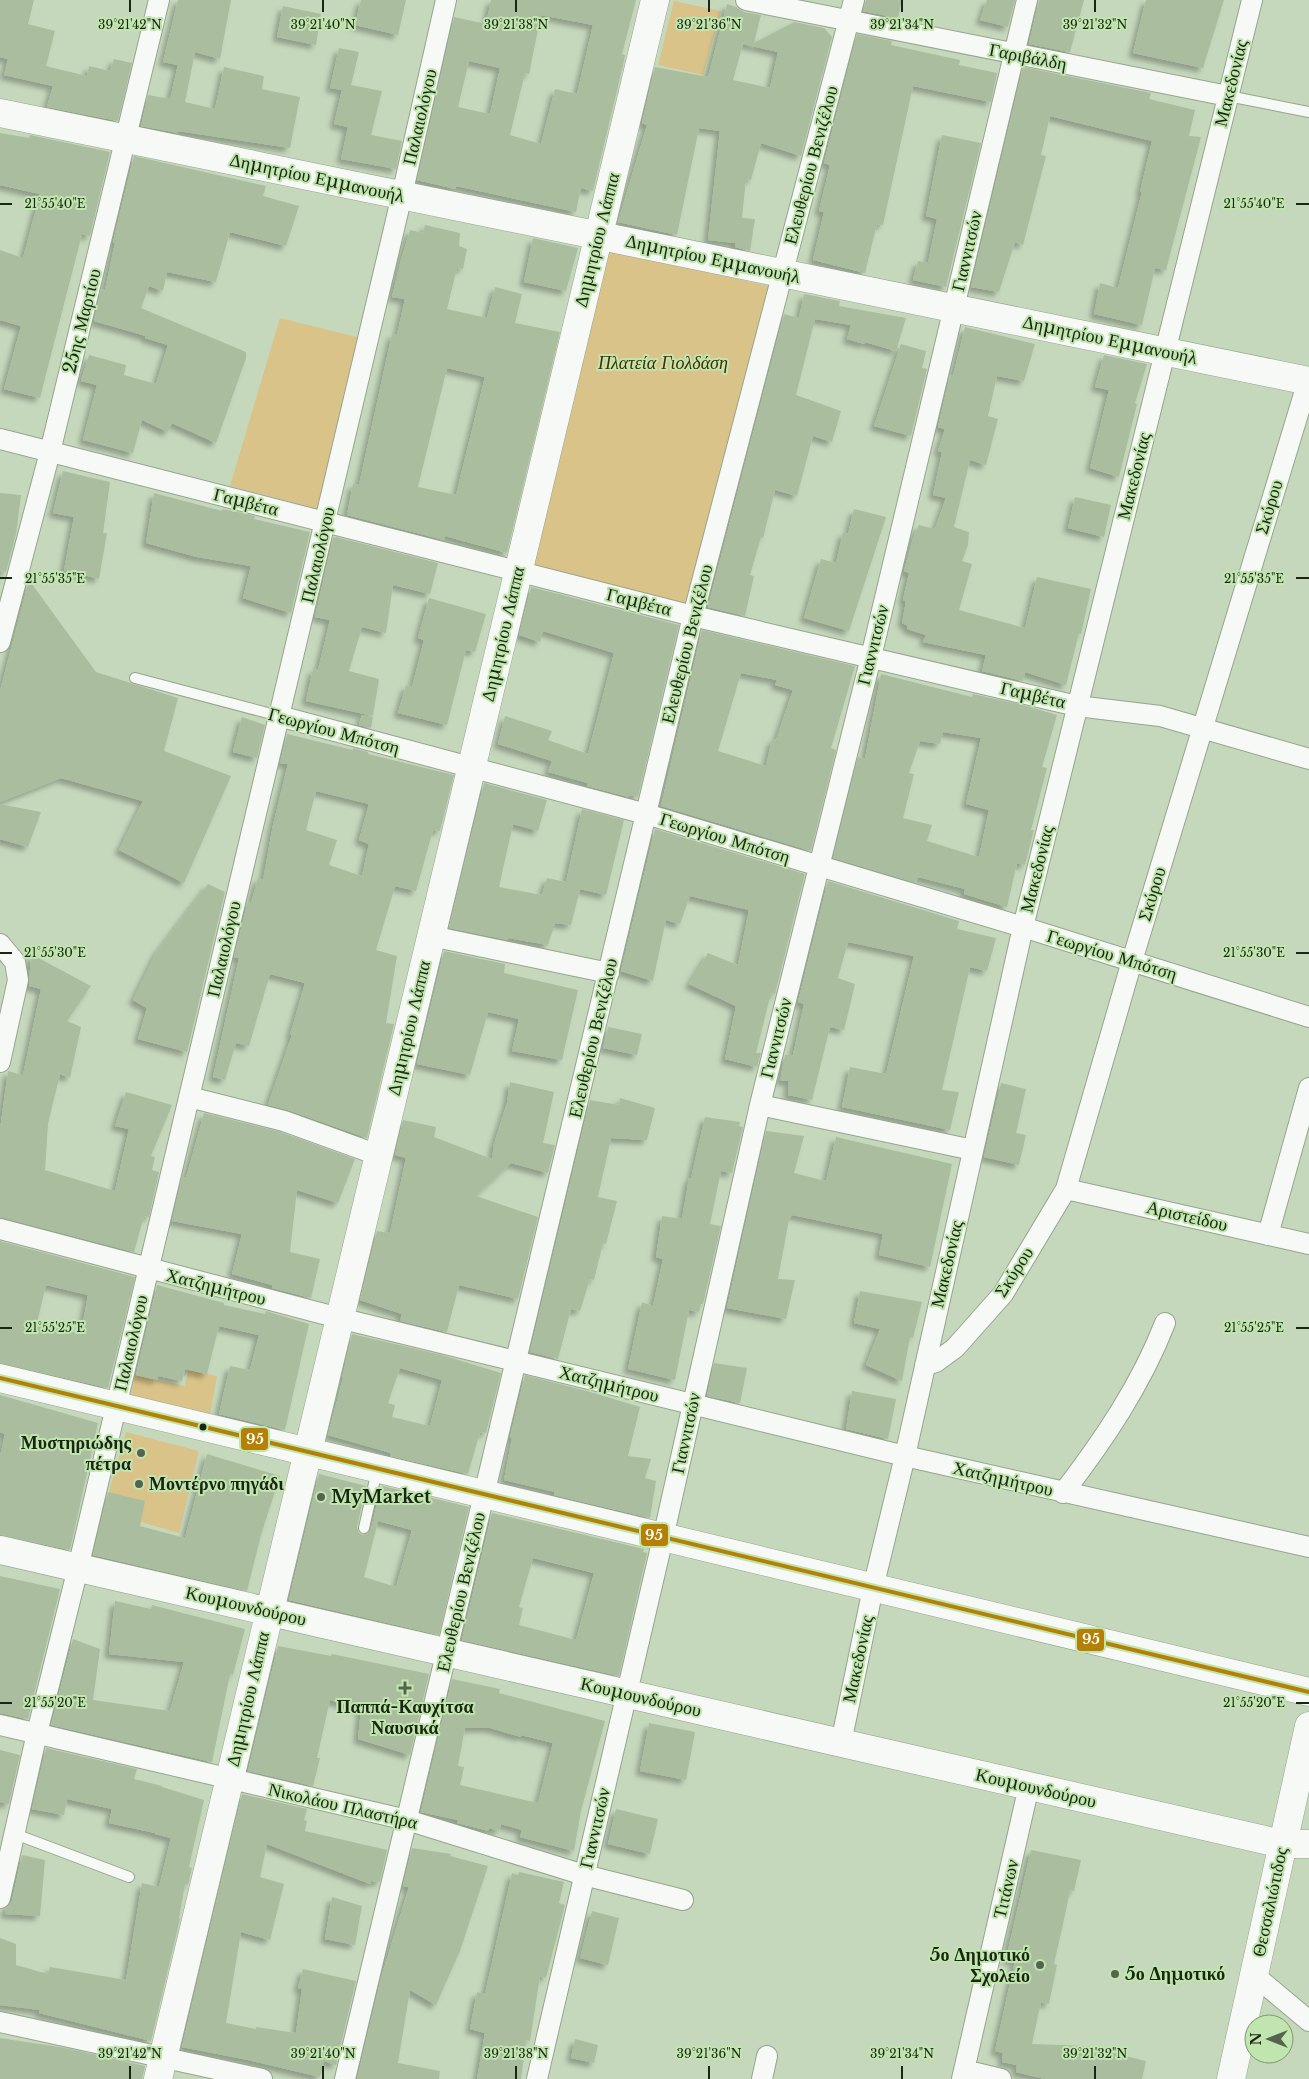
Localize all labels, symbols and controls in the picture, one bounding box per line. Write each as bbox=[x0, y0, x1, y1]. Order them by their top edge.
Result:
text: 39°21'42"N bbox=[98, 17, 162, 32]
text: 39°21'40"N bbox=[291, 17, 356, 32]
text: 39°21'38"N bbox=[484, 17, 548, 32]
text: 39°21'36"N bbox=[677, 17, 742, 32]
text: 39°21'34"N bbox=[870, 17, 934, 32]
text: 39°21'32"N bbox=[1063, 17, 1127, 32]
street label: Μακεδονίας bbox=[1210, 37, 1252, 129]
street label: Γαριβάλδη bbox=[987, 39, 1069, 75]
street label: Παλαιολόγου bbox=[398, 67, 442, 167]
street label: Ελευθερίου Βενιζέλου bbox=[779, 83, 843, 247]
street label: Δημητρίου Εμμανουήλ bbox=[228, 149, 407, 207]
street label: Δημητρίου Λάππα bbox=[570, 170, 624, 309]
text: 21°55'40"E bbox=[24, 196, 86, 211]
text: 21°55'40"E bbox=[1223, 196, 1285, 211]
street label: Γιαννιτσών bbox=[947, 209, 987, 293]
street label: Δημητρίου Εμμανουήλ bbox=[624, 230, 803, 288]
street label: 25ης Μαρτίου bbox=[58, 266, 106, 376]
street label: Δημητρίου Εμμανουήλ bbox=[1021, 311, 1200, 369]
park label: Πλατεία Γιολδάση bbox=[597, 352, 728, 374]
street label: Μακεδονίας bbox=[1113, 430, 1155, 522]
street label: Σκύρου bbox=[1250, 477, 1288, 537]
street label: Γαμβέτα bbox=[211, 483, 281, 521]
street label: Παλαιολόγου bbox=[296, 505, 340, 605]
street label: Ελευθερίου Βενιζέλου bbox=[657, 562, 717, 726]
street label: Δημητρίου Λάππα bbox=[477, 564, 529, 704]
text: 21°55'35"E bbox=[25, 571, 85, 586]
text: 21°55'35"E bbox=[1224, 571, 1284, 586]
street label: Γαμβέτα bbox=[604, 583, 674, 621]
street label: Γιαννιτσών bbox=[852, 603, 894, 687]
street label: Γαμβέτα bbox=[998, 677, 1068, 713]
street label: Γεωργίου Μπότση bbox=[266, 703, 402, 759]
street label: Γεωργίου Μπότση bbox=[657, 808, 793, 868]
street label: Μακεδονίας bbox=[1016, 823, 1058, 915]
street label: Σκύρου bbox=[1133, 864, 1171, 924]
street label: Παλαιολόγου bbox=[202, 899, 246, 999]
street label: Γεωργίου Μπότση bbox=[1044, 925, 1180, 985]
text: 21°55'30"E bbox=[24, 945, 86, 960]
text: 21°55'30"E bbox=[1223, 945, 1285, 960]
street label: Ελευθερίου Βενιζέλου bbox=[564, 956, 622, 1120]
street label: Δημητρίου Λάππα bbox=[383, 958, 435, 1098]
street label: Γιαννιτσών bbox=[755, 996, 797, 1080]
street label: Αριστείδου bbox=[1144, 1196, 1230, 1236]
street label: Μακεδονίας bbox=[926, 1218, 968, 1310]
street label: Σκύρου bbox=[990, 1243, 1038, 1301]
street label: Χατζημήτρου bbox=[164, 1264, 268, 1310]
street label: Παλαιολόγου bbox=[109, 1293, 153, 1393]
text: 21°55'25"E bbox=[25, 1320, 85, 1335]
text: 21°55'25"E bbox=[1224, 1320, 1284, 1335]
street label: Χατζημήτρου bbox=[557, 1361, 661, 1407]
street label: Γιαννιτσών bbox=[667, 1391, 705, 1475]
unlabelled marker bbox=[198, 1422, 208, 1432]
line badge: 95 bbox=[240, 1427, 269, 1451]
text: 95 bbox=[246, 1430, 264, 1448]
place label: Μυστηριώδης πέτρα bbox=[21, 1432, 131, 1475]
marker: Μυστηριώδης πέτρα bbox=[135, 1447, 147, 1459]
street label: Χατζημήτρου bbox=[951, 1457, 1055, 1501]
place label: Μοντέρνο πηγάδι bbox=[149, 1473, 284, 1495]
marker: Μοντέρνο πηγάδι bbox=[133, 1478, 145, 1490]
place label: MyMarket bbox=[331, 1486, 431, 1508]
marker: MyMarket bbox=[315, 1491, 327, 1503]
street label: Ελευθερίου Βενιζέλου bbox=[432, 1510, 490, 1674]
line badge: 95 bbox=[640, 1523, 669, 1547]
text: 95 bbox=[645, 1526, 663, 1544]
street label: Κουμουνδούρου bbox=[183, 1581, 309, 1631]
street label: Μακεδονίας bbox=[838, 1613, 878, 1705]
line badge: 95 bbox=[1076, 1628, 1105, 1652]
street label: Δημητρίου Λάππα bbox=[222, 1629, 274, 1769]
text: 95 bbox=[1082, 1630, 1100, 1648]
street label: Κουμουνδούρου bbox=[578, 1672, 704, 1722]
marker: Παππά-Καυχίτσα Ναυσικά bbox=[399, 1682, 411, 1694]
text: 21°55'20"E bbox=[24, 1695, 86, 1710]
text: 21°55'20"E bbox=[1223, 1695, 1285, 1710]
place label: Παππά-Καυχίτσα Ναυσικά bbox=[336, 1696, 474, 1739]
street label: Κουμουνδούρου bbox=[973, 1763, 1099, 1813]
street label: Νικολάου Πλαστήρα bbox=[266, 1778, 420, 1834]
street label: Γιαννιτσών bbox=[575, 1786, 615, 1870]
street label: Θεσσαλιώτιδος bbox=[1248, 1845, 1292, 1959]
street label: Τιτάνων bbox=[989, 1857, 1023, 1921]
place label: 5ο Δημοτικό Σχολείο bbox=[930, 1944, 1030, 1987]
marker: 5ο Δημοτικό Σχολείο bbox=[1034, 1959, 1046, 1971]
place label: 5ο Δημοτικό bbox=[1125, 1963, 1225, 1985]
marker: 5ο Δημοτικό bbox=[1109, 1968, 1121, 1980]
north arrow bbox=[1244, 2014, 1294, 2064]
text: N bbox=[1247, 2032, 1265, 2046]
text: 39°21'42"N bbox=[98, 2046, 162, 2061]
text: 39°21'40"N bbox=[291, 2046, 356, 2061]
text: 39°21'38"N bbox=[484, 2046, 548, 2061]
text: 39°21'36"N bbox=[677, 2046, 742, 2061]
text: 39°21'34"N bbox=[870, 2046, 934, 2061]
text: 39°21'32"N bbox=[1063, 2046, 1127, 2061]

